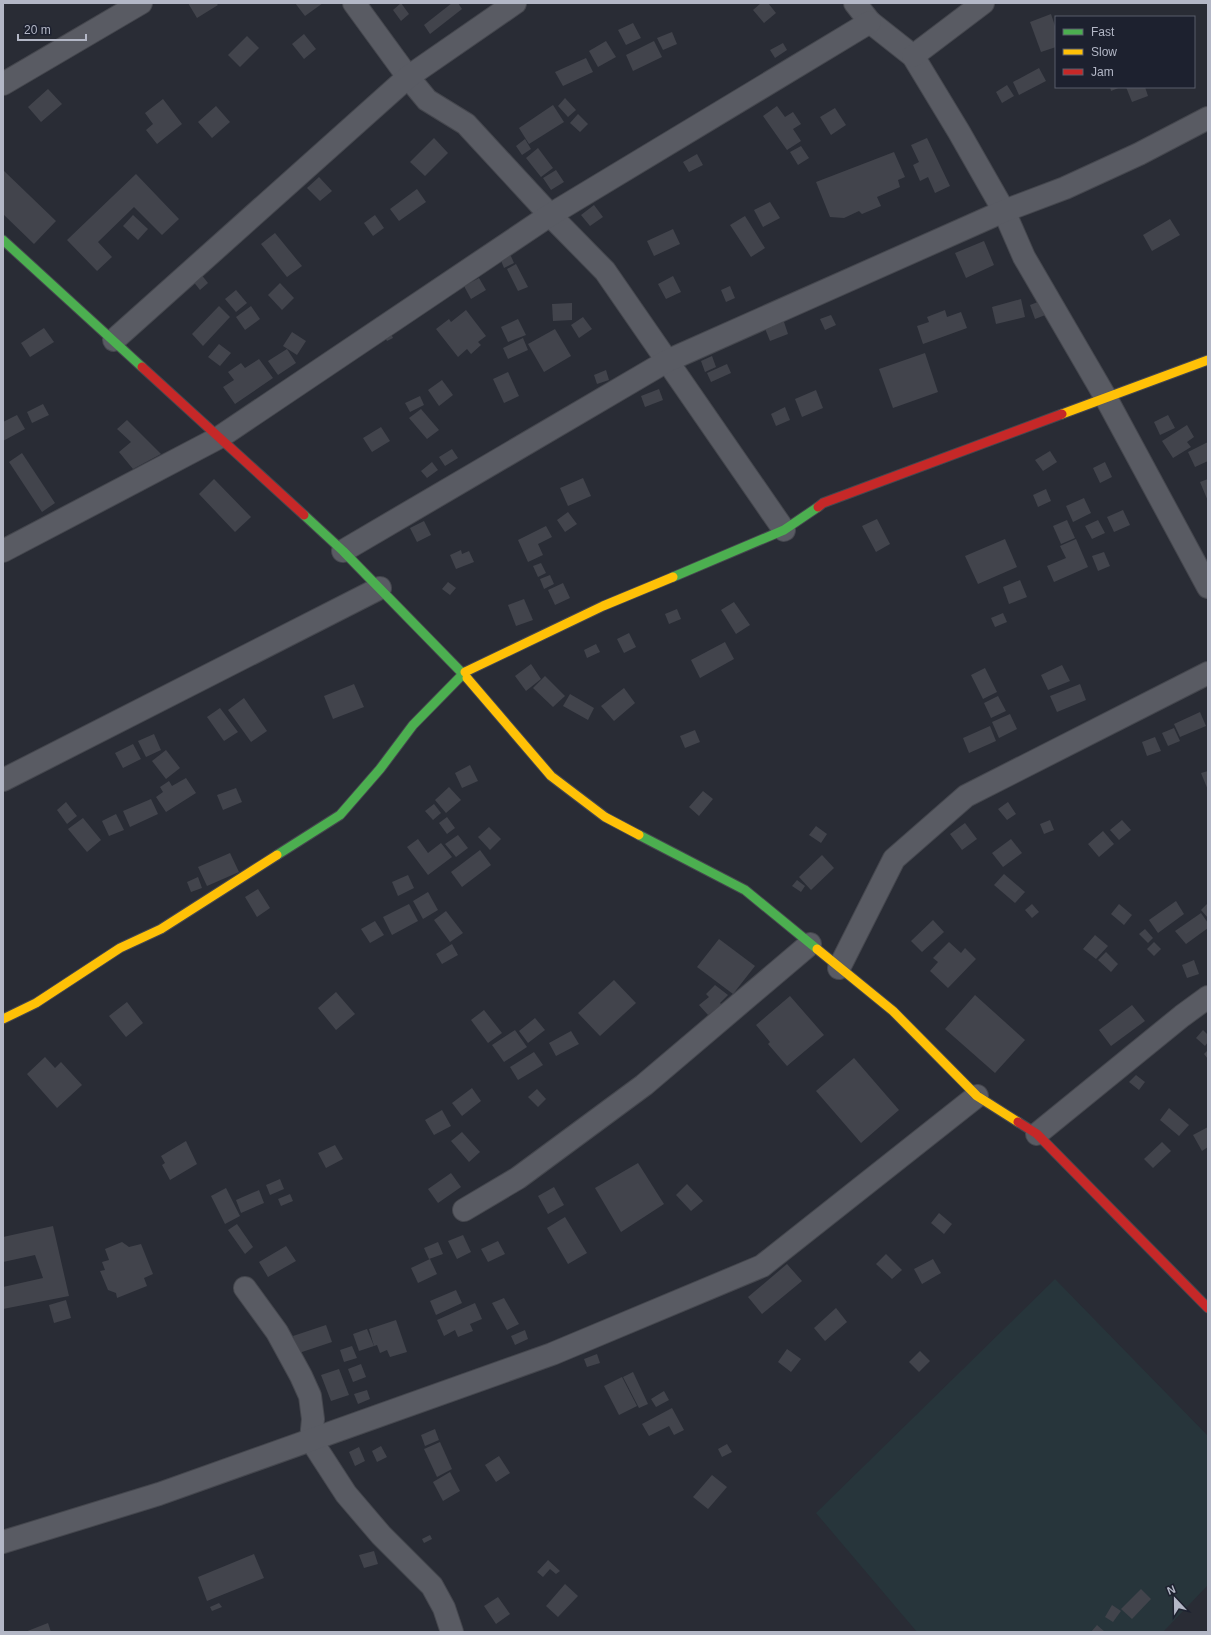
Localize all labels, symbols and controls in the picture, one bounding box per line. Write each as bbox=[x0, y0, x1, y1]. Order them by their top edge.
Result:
scale bar bbox=[18, 16, 86, 42]
legend bbox=[1055, 16, 1195, 88]
text: 20 m bbox=[24, 23, 51, 37]
text: Fast bbox=[1091, 25, 1115, 39]
text: Slow bbox=[1091, 45, 1117, 59]
text: Jam bbox=[1091, 65, 1114, 79]
north arrow bbox=[1155, 1579, 1195, 1619]
text: N bbox=[1165, 1583, 1177, 1597]

